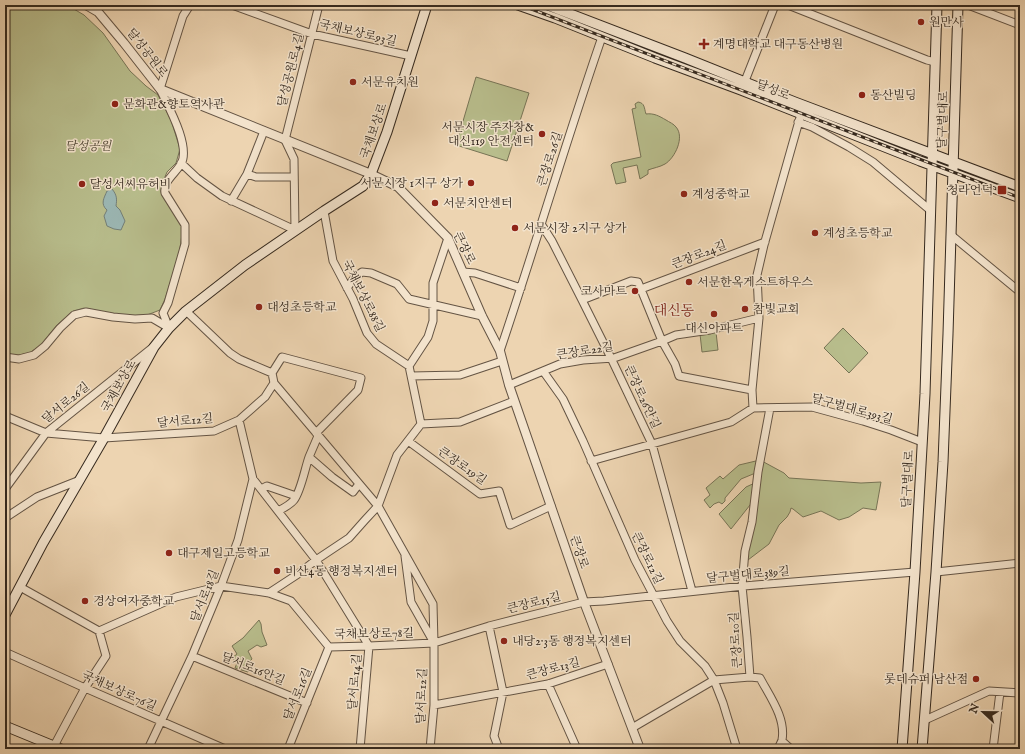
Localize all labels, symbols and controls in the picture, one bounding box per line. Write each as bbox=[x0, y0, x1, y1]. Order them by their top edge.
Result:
place label: 원만사 bbox=[929, 15, 964, 30]
street label: 국채보상로93길 bbox=[318, 17, 398, 49]
marker: 원만사 bbox=[916, 17, 926, 27]
street label: 달성공원로 bbox=[123, 26, 171, 81]
street label: 달성공원로4길 bbox=[275, 32, 307, 108]
place label: 계명대학교 대구동산병원 bbox=[713, 37, 843, 52]
marker: 계명대학교 대구동산병원 bbox=[698, 38, 710, 50]
place label: 서문유치원 bbox=[361, 75, 419, 90]
marker: 서문유치원 bbox=[348, 77, 358, 87]
street label: 달성로 bbox=[754, 77, 792, 104]
place label: 동산빌딩 bbox=[870, 88, 916, 103]
marker: 동산빌딩 bbox=[857, 90, 867, 100]
street label: 달구벌대로 bbox=[934, 90, 952, 149]
place label: 문화관&향토역사관 bbox=[123, 97, 225, 112]
marker: 문화관&향토역사관 bbox=[110, 99, 120, 109]
street label: 국채보상로 bbox=[357, 101, 391, 161]
place label: 서문시장 주자창& 대신119 안전센터 bbox=[441, 120, 534, 149]
marker: 서문시장 주자창& 대신119 안전센터 bbox=[537, 129, 547, 139]
street label: 큰장로26길 bbox=[534, 130, 566, 188]
park label: 달성공원 bbox=[65, 139, 113, 154]
place label: 서문시장 1지구 상가 bbox=[361, 176, 463, 191]
place label: 달성서씨유허비 bbox=[90, 177, 171, 192]
marker: 서문시장 1지구 상가 bbox=[466, 178, 476, 188]
marker: 달성서씨유허비 bbox=[77, 179, 87, 189]
place label: 청라언덕 bbox=[947, 183, 993, 198]
marker: 청라언덕 bbox=[996, 184, 1008, 196]
place label: 계성중학교 bbox=[692, 187, 750, 202]
marker: 계성중학교 bbox=[679, 189, 689, 199]
place label: 서문치안센터 bbox=[443, 196, 513, 211]
marker: 서문치안센터 bbox=[430, 198, 440, 208]
place label: 서문시장 2지구 상가 bbox=[523, 221, 627, 236]
marker: 서문시장 2지구 상가 bbox=[510, 223, 520, 233]
place label: 계성초등학교 bbox=[823, 226, 893, 241]
marker: 계성초등학교 bbox=[810, 228, 820, 238]
street label: 큰장로 bbox=[450, 229, 479, 267]
street label: 큰장로24길 bbox=[669, 238, 729, 272]
street label: 국채보상로88길 bbox=[338, 257, 388, 335]
place label: 서문한옥게스트하우스 bbox=[697, 275, 813, 290]
marker: 서문한옥게스트하우스 bbox=[684, 277, 694, 287]
place label: 코사마트 bbox=[581, 284, 627, 299]
marker: 코사마트 bbox=[630, 286, 640, 296]
place label: 대성초등학교 bbox=[267, 300, 337, 315]
marker: 대성초등학교 bbox=[254, 302, 264, 312]
district label: 대신동 bbox=[654, 302, 695, 320]
place label: 참빛교회 bbox=[753, 302, 799, 317]
marker: 참빛교회 bbox=[740, 304, 750, 314]
marker: 대신아파트 bbox=[709, 309, 719, 319]
place label: 대신아파트 bbox=[685, 321, 743, 336]
street label: 큰장로22길 bbox=[555, 339, 615, 363]
street label: 국채보상로 bbox=[98, 357, 140, 415]
street label: 큰장로26안길 bbox=[621, 363, 663, 431]
street label: 달서로26길 bbox=[39, 379, 93, 427]
street label: 달구벌대로393길 bbox=[810, 391, 894, 427]
street label: 달서로12길 bbox=[156, 411, 214, 431]
street label: 큰장로19길 bbox=[435, 444, 489, 488]
street label: 달구벌대로 bbox=[899, 449, 917, 508]
street label: 큰장로12길 bbox=[628, 529, 666, 587]
street label: 큰장로 bbox=[566, 533, 592, 571]
place label: 대구제일고등학교 bbox=[177, 546, 270, 561]
marker: 대구제일고등학교 bbox=[164, 548, 174, 558]
place label: 비산4동 행정복지센터 bbox=[285, 564, 398, 579]
street label: 달구벌대로389길 bbox=[706, 564, 790, 586]
marker: 비산4동 행정복지센터 bbox=[272, 566, 282, 576]
street label: 달서로18길 bbox=[188, 567, 222, 625]
street label: 큰장로15길 bbox=[505, 589, 563, 617]
place label: 경상여자중학교 bbox=[93, 594, 175, 609]
marker: 경상여자중학교 bbox=[80, 596, 90, 606]
street label: 큰장로10길 bbox=[727, 611, 745, 669]
street label: 국채보상로78길 bbox=[334, 626, 414, 642]
place label: 내당2·3동 행정복지센터 bbox=[512, 634, 632, 649]
marker: 내당2·3동 행정복지센터 bbox=[499, 636, 509, 646]
street label: 달서로16안길 bbox=[219, 649, 287, 689]
street label: 달서로14길 bbox=[345, 653, 365, 711]
street label: 큰장로13길 bbox=[524, 655, 582, 683]
street label: 달서로16길 bbox=[281, 665, 315, 723]
street label: 국채보상로76길 bbox=[79, 668, 159, 714]
street label: 달서로12길 bbox=[414, 668, 430, 724]
place label: 롯데슈퍼 남산점 bbox=[884, 672, 968, 687]
marker: 롯데슈퍼 남산점 bbox=[971, 674, 981, 684]
north arrow bbox=[963, 692, 1003, 732]
text: N bbox=[966, 701, 983, 717]

